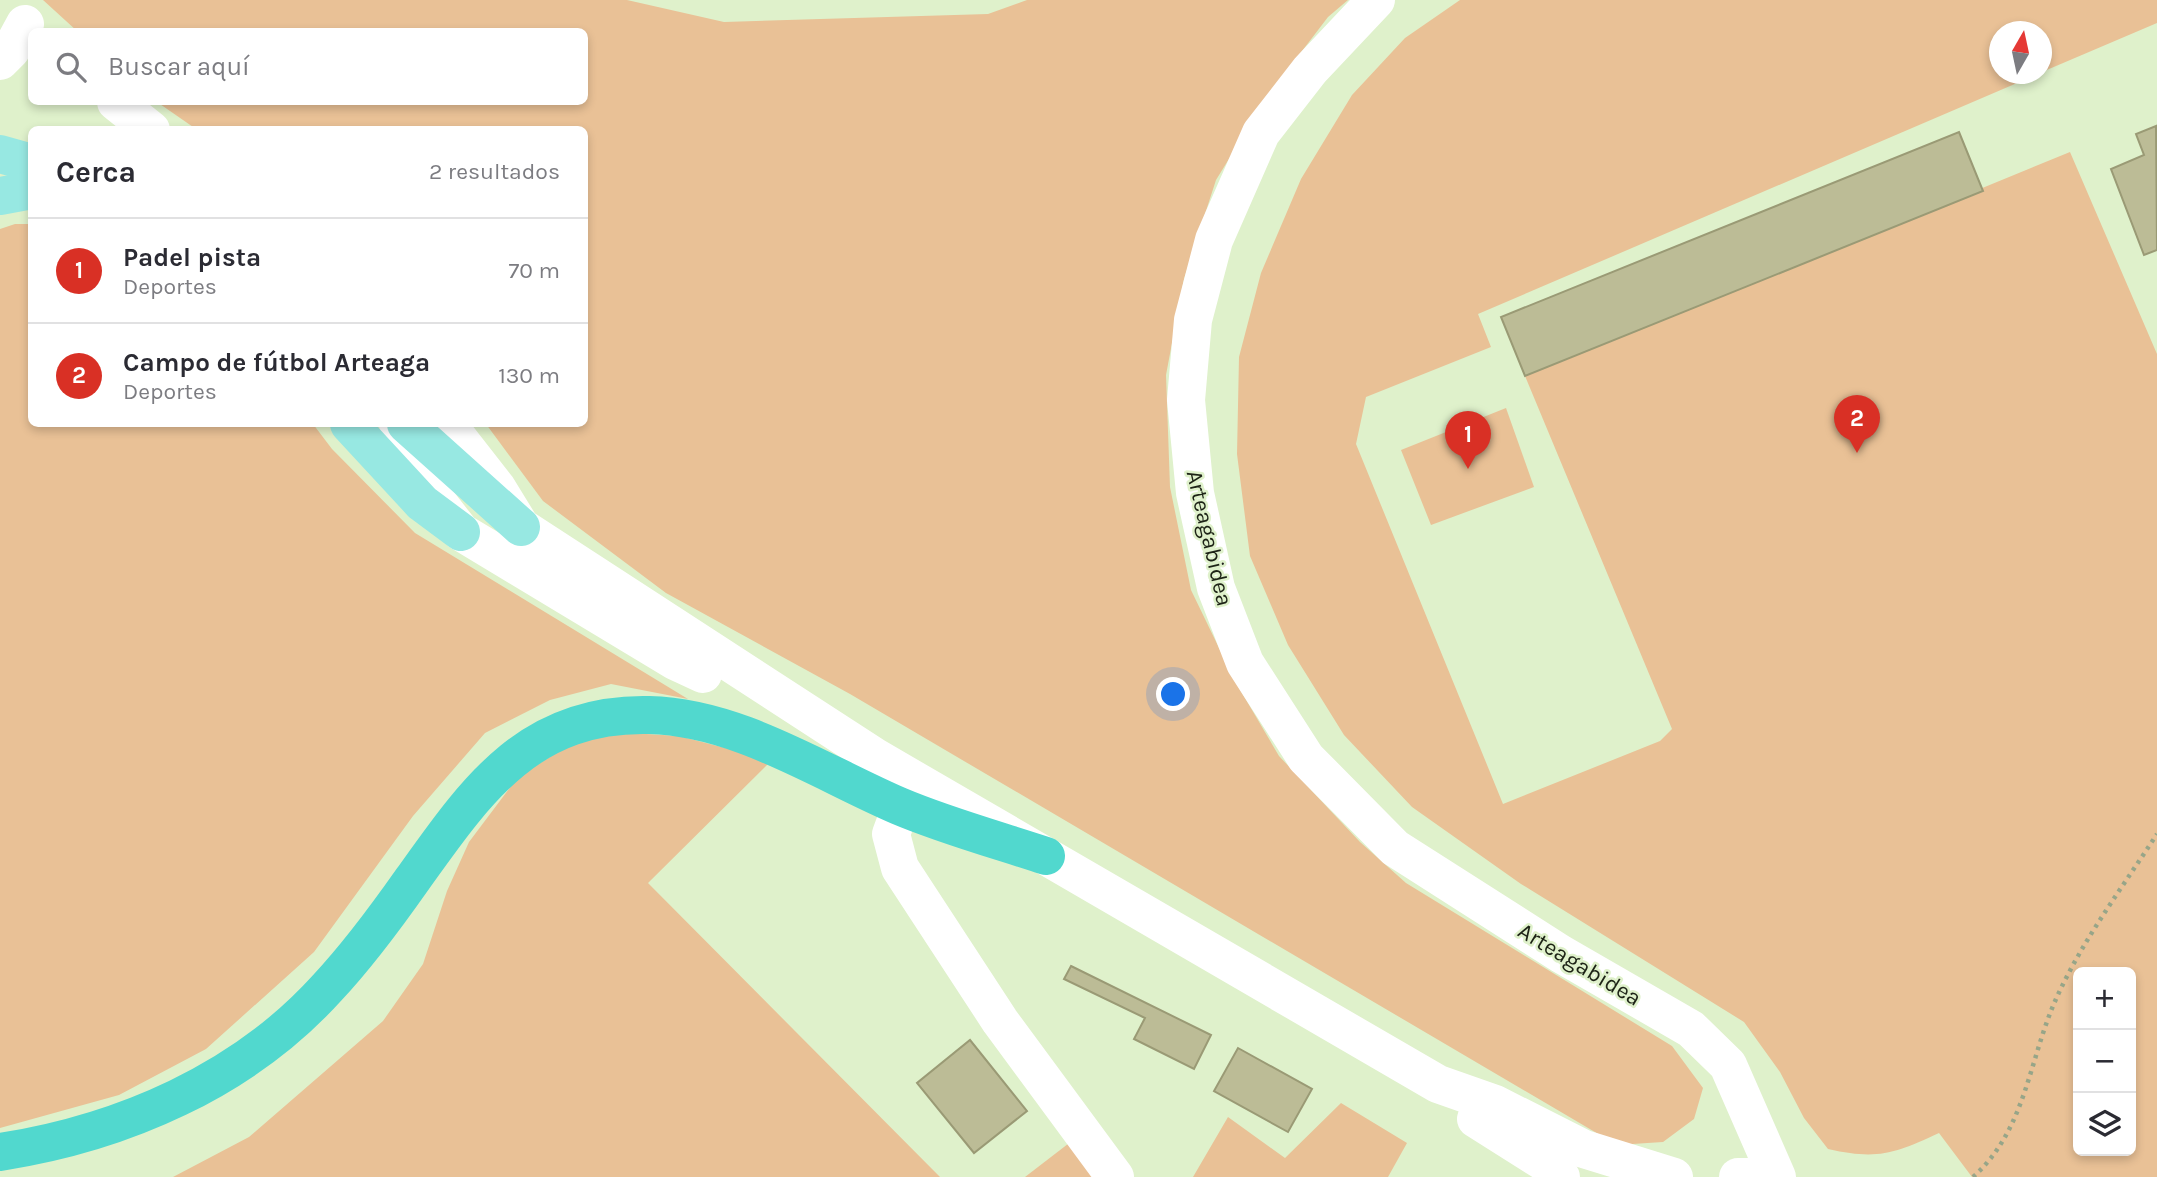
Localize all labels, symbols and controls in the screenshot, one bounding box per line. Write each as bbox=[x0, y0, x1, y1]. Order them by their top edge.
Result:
north arrow bbox=[1989, 21, 2052, 84]
search box bbox=[28, 28, 588, 105]
icon: search bbox=[52, 48, 90, 86]
text: Buscar aquí bbox=[108, 51, 250, 82]
text: Cerca bbox=[56, 154, 136, 190]
text: 2 resultados bbox=[429, 158, 560, 185]
text: Padel pista bbox=[123, 242, 261, 273]
text: 1 bbox=[75, 257, 83, 284]
text: 70 m bbox=[509, 257, 560, 284]
text: Deportes bbox=[123, 273, 217, 300]
text: Campo de fútbol Arteaga bbox=[123, 347, 430, 378]
text: 2 bbox=[72, 362, 86, 389]
text: 130 m bbox=[498, 362, 560, 389]
text: Deportes bbox=[123, 378, 217, 405]
pin: 2 bbox=[1834, 395, 1880, 453]
pin: 1 bbox=[1445, 411, 1491, 469]
street label: Arteagabidea bbox=[1181, 467, 1238, 609]
your location bbox=[1156, 677, 1190, 711]
street label: Arteagabidea bbox=[1513, 917, 1646, 1012]
map controls bbox=[2073, 967, 2136, 1156]
button: + bbox=[2073, 967, 2136, 1030]
button: − bbox=[2073, 1030, 2136, 1093]
button: layers bbox=[2073, 1093, 2136, 1156]

